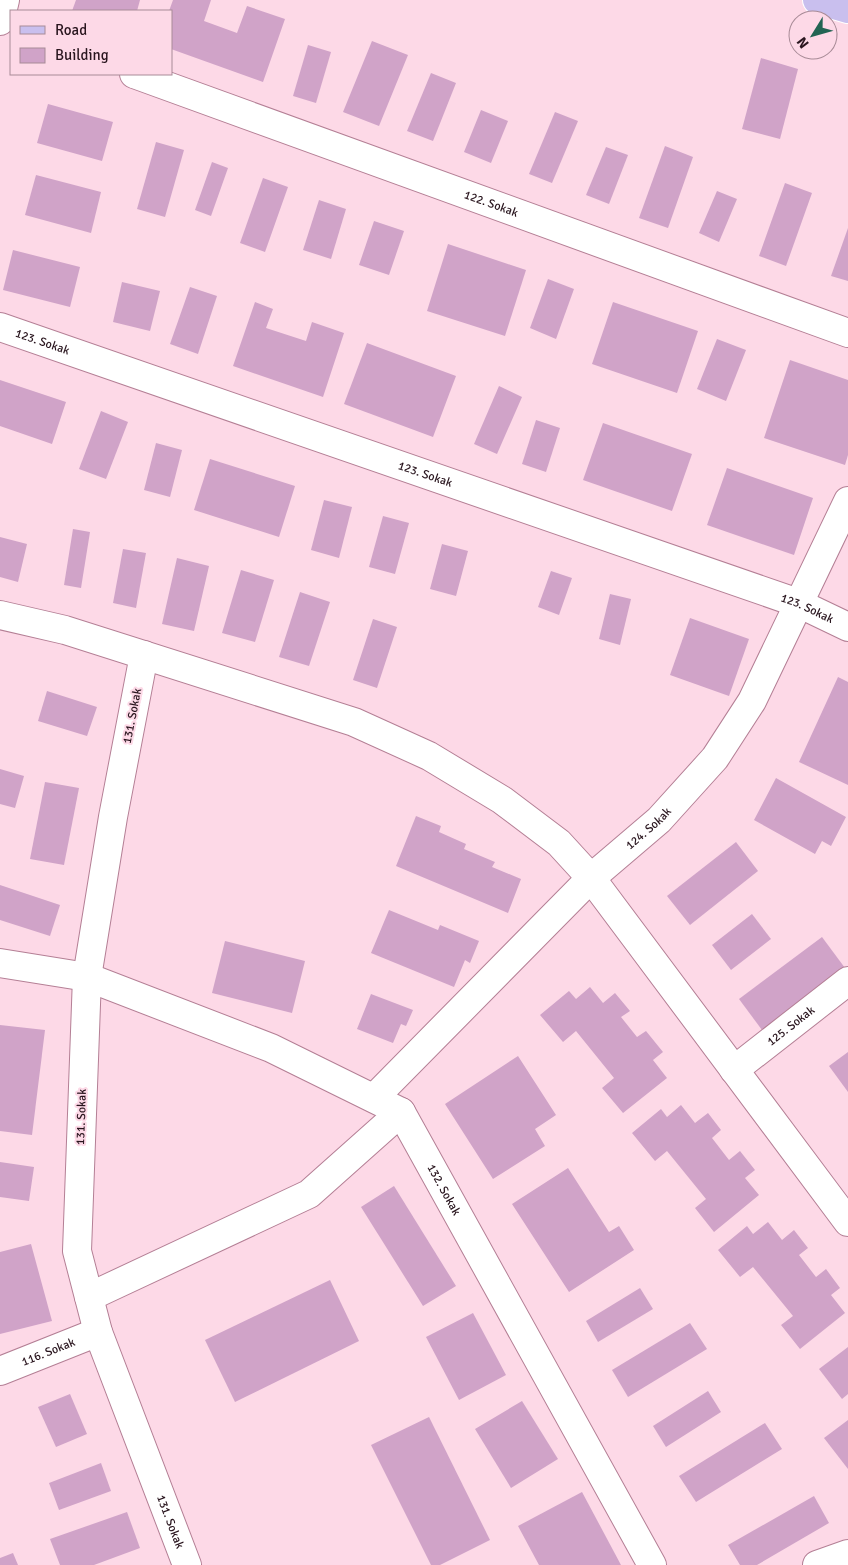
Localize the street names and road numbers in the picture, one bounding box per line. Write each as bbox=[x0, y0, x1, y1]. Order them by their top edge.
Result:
street label: 122. Sokak bbox=[462, 187, 520, 221]
street label: 123. Sokak bbox=[13, 326, 71, 358]
street label: 123. Sokak bbox=[396, 458, 454, 491]
street label: 123. Sokak bbox=[779, 591, 836, 627]
street label: 131. Sokak bbox=[120, 687, 145, 745]
street label: 124. Sokak bbox=[623, 804, 675, 853]
street label: 125. Sokak bbox=[764, 1003, 818, 1049]
street label: 131. Sokak bbox=[73, 1089, 90, 1145]
street label: 132. Sokak bbox=[423, 1162, 464, 1218]
street label: 116. Sokak bbox=[20, 1335, 77, 1370]
street label: 131. Sokak bbox=[153, 1493, 187, 1551]

